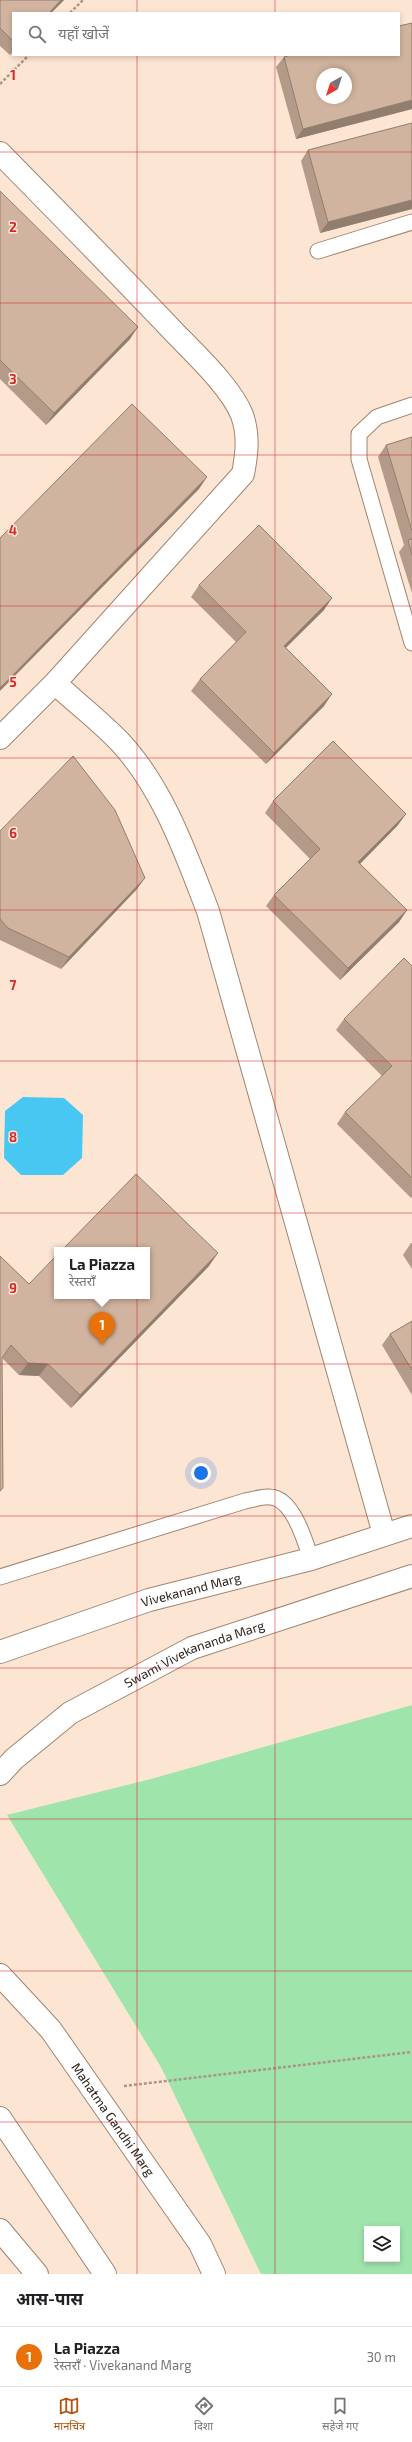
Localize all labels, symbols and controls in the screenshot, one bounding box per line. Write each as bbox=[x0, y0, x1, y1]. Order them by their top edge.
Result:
search box bbox=[12, 12, 400, 56]
icon: search bbox=[26, 23, 48, 45]
text: यहाँ खोजें bbox=[58, 24, 109, 42]
text: 1 bbox=[10, 67, 16, 83]
north arrow bbox=[316, 68, 352, 104]
text: 2 bbox=[9, 219, 17, 235]
text: 3 bbox=[9, 371, 17, 387]
text: 4 bbox=[9, 522, 17, 538]
text: 5 bbox=[9, 674, 17, 690]
text: 6 bbox=[9, 825, 17, 841]
text: 7 bbox=[10, 977, 17, 993]
text: 8 bbox=[9, 1129, 17, 1145]
popup bbox=[54, 1247, 150, 1299]
text: La Piazza bbox=[69, 1255, 135, 1273]
text: रेस्तराँ bbox=[69, 1273, 95, 1289]
text: 9 bbox=[9, 1280, 17, 1296]
pin: 1 bbox=[89, 1312, 115, 1345]
your location bbox=[191, 1463, 211, 1483]
street label: Vivekanand Marg bbox=[139, 1569, 242, 1610]
street label: Swami Vivekananda Marg bbox=[121, 1617, 266, 1691]
street label: Mahatma Gandhi Marg bbox=[68, 2060, 158, 2179]
map controls bbox=[364, 2226, 400, 2262]
button: layers bbox=[364, 2226, 400, 2262]
text: आस-पास bbox=[16, 2288, 83, 2308]
text: La Piazza bbox=[54, 2339, 120, 2357]
text: 1 bbox=[26, 2349, 32, 2365]
text: 30 m bbox=[367, 2349, 396, 2365]
text: रेस्तराँ · Vivekanand Marg bbox=[54, 2357, 192, 2373]
tab: मानचित्र bbox=[54, 2395, 85, 2434]
tab: दिशा bbox=[193, 2395, 215, 2434]
tab: सहेजे गए bbox=[322, 2395, 358, 2434]

